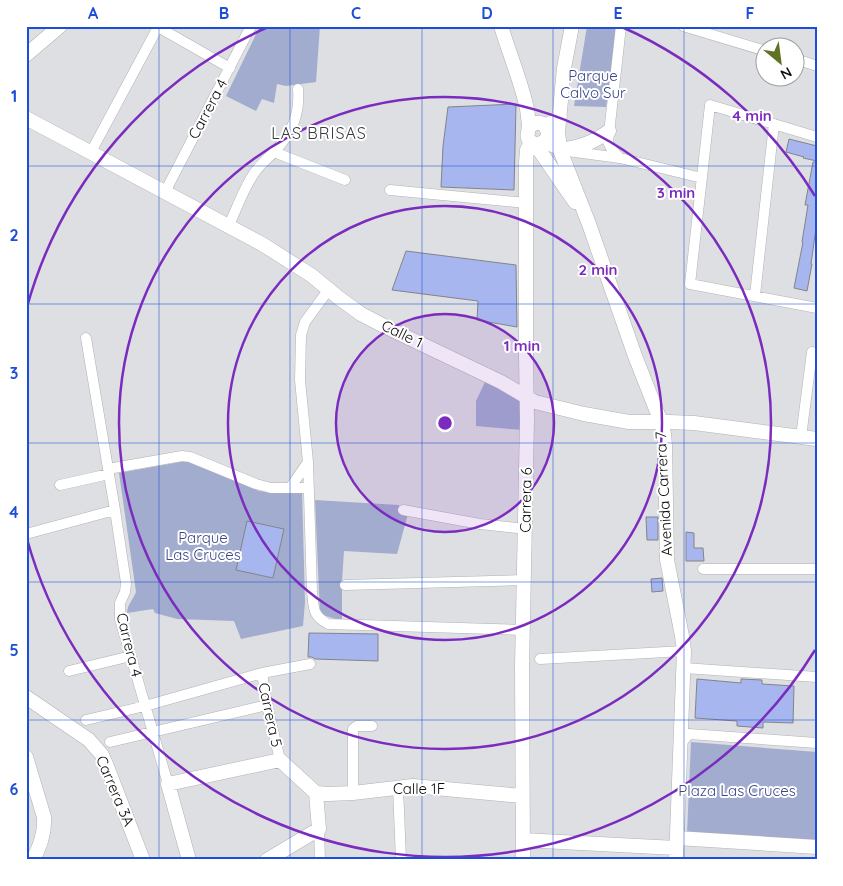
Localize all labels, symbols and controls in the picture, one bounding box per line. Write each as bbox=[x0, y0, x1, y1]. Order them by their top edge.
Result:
text: A bbox=[88, 3, 99, 23]
text: B bbox=[219, 3, 229, 23]
text: C bbox=[351, 3, 361, 23]
text: D bbox=[481, 3, 493, 23]
text: E bbox=[613, 3, 623, 23]
text: F bbox=[746, 3, 755, 23]
north arrow bbox=[756, 38, 806, 88]
text: N bbox=[777, 63, 795, 84]
park label: Parque Calvo Sur bbox=[560, 66, 626, 102]
street label: Carrera 4 bbox=[184, 75, 231, 142]
text: 1 bbox=[11, 86, 17, 106]
text: 4 min bbox=[732, 106, 772, 125]
district label: LAS BRISAS bbox=[271, 123, 367, 143]
text: 3 min bbox=[657, 183, 695, 202]
text: 2 bbox=[9, 225, 19, 245]
text: 2 min bbox=[578, 260, 618, 279]
street label: Calle 1 bbox=[378, 315, 426, 352]
text: 1 min bbox=[504, 336, 540, 355]
text: 3 bbox=[10, 363, 18, 383]
centre of rings bbox=[436, 414, 454, 432]
street label: Avenida Carrera 7 bbox=[651, 431, 676, 557]
street label: Carrera 6 bbox=[515, 467, 536, 533]
text: 4 bbox=[9, 502, 19, 522]
park label: Parque Las Cruces bbox=[165, 528, 241, 564]
street label: Carrera 4 bbox=[112, 611, 147, 679]
text: 5 bbox=[9, 640, 19, 660]
street label: Carrera 5 bbox=[254, 681, 287, 749]
street label: Carrera 3A bbox=[92, 753, 139, 829]
text: 6 bbox=[10, 779, 19, 799]
street label: Calle 1F bbox=[393, 779, 445, 798]
park label: Plaza Las Cruces bbox=[678, 781, 796, 800]

